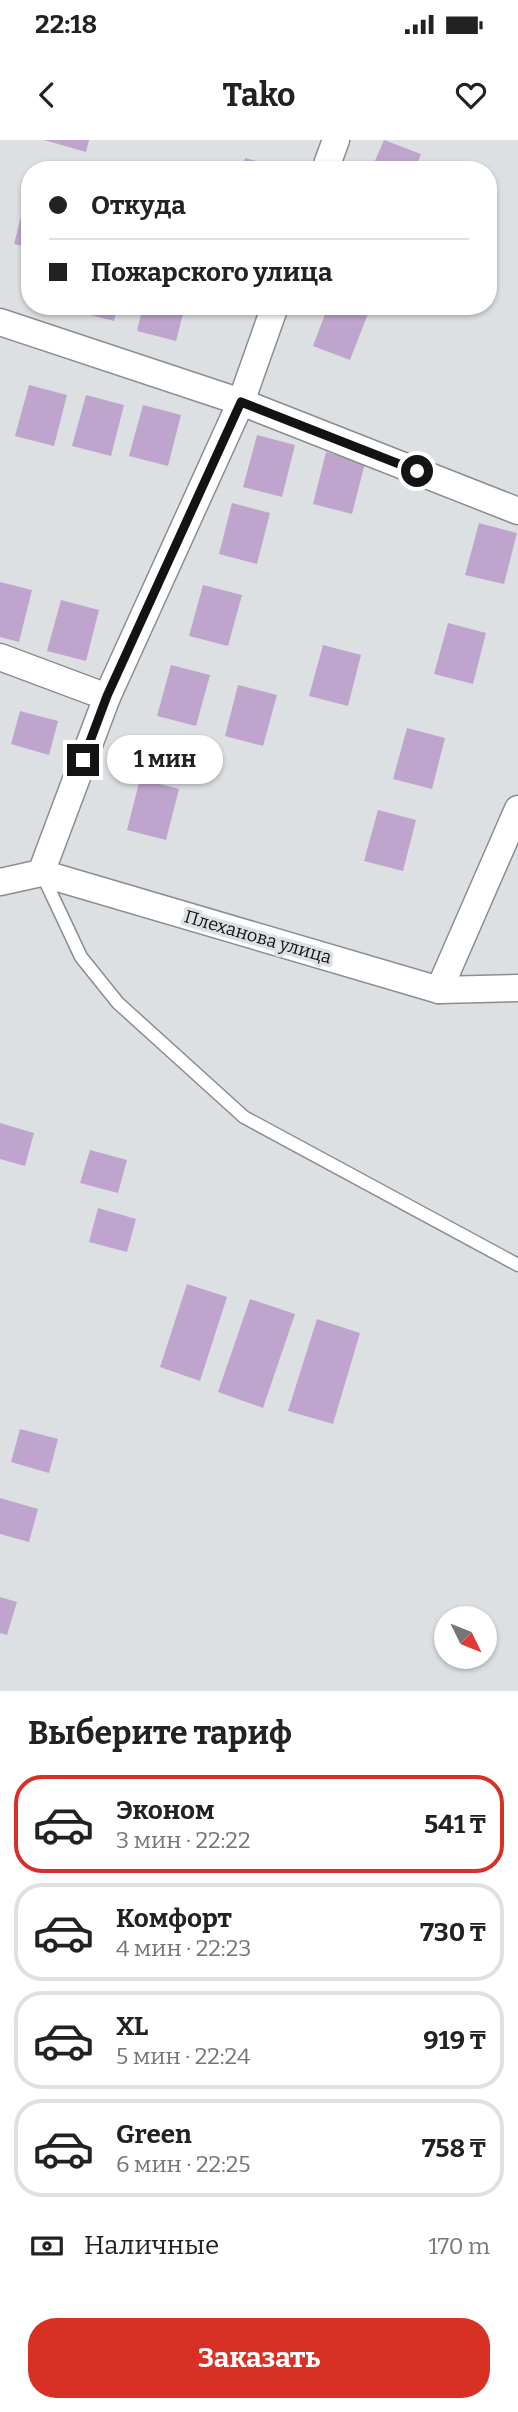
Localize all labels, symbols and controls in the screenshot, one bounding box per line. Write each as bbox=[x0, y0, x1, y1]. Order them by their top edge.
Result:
text: 22:18 bbox=[35, 9, 97, 40]
icon: back bbox=[28, 76, 66, 114]
text: Tako bbox=[223, 76, 295, 114]
icon: heart bbox=[452, 76, 490, 114]
text: Откуда bbox=[91, 190, 186, 221]
text: Пожарского улица bbox=[91, 257, 333, 288]
route start bbox=[401, 455, 433, 487]
callout: 1 мин bbox=[108, 736, 223, 784]
route end bbox=[67, 744, 99, 776]
text: 1 мин bbox=[134, 745, 196, 773]
street label: Плеханова улица bbox=[182, 905, 334, 969]
north arrow bbox=[434, 1606, 497, 1670]
map controls bbox=[434, 1606, 497, 1669]
text: Выберите тариф bbox=[28, 1714, 292, 1752]
icon: car bbox=[32, 1793, 95, 1856]
text: Эконом bbox=[116, 1795, 215, 1826]
text: 541 ₸ bbox=[424, 1809, 486, 1840]
text: 3 мин · 22:22 bbox=[116, 1826, 250, 1854]
icon: car bbox=[32, 1901, 95, 1964]
text: Комфорт bbox=[116, 1903, 232, 1934]
text: 730 ₸ bbox=[420, 1917, 486, 1948]
text: 4 мин · 22:23 bbox=[116, 1934, 251, 1962]
icon: car bbox=[32, 2009, 95, 2072]
text: XL bbox=[116, 2011, 148, 2042]
text: 919 ₸ bbox=[423, 2025, 486, 2056]
text: 5 мин · 22:24 bbox=[116, 2042, 250, 2070]
icon: car bbox=[32, 2117, 95, 2180]
text: Green bbox=[116, 2119, 192, 2150]
text: 758 ₸ bbox=[422, 2133, 486, 2164]
text: 6 мин · 22:25 bbox=[116, 2150, 251, 2178]
icon: cash bbox=[28, 2227, 66, 2265]
text: Наличные bbox=[84, 2230, 219, 2261]
text: 170 m bbox=[428, 2232, 490, 2260]
button: Заказать bbox=[28, 2318, 490, 2398]

